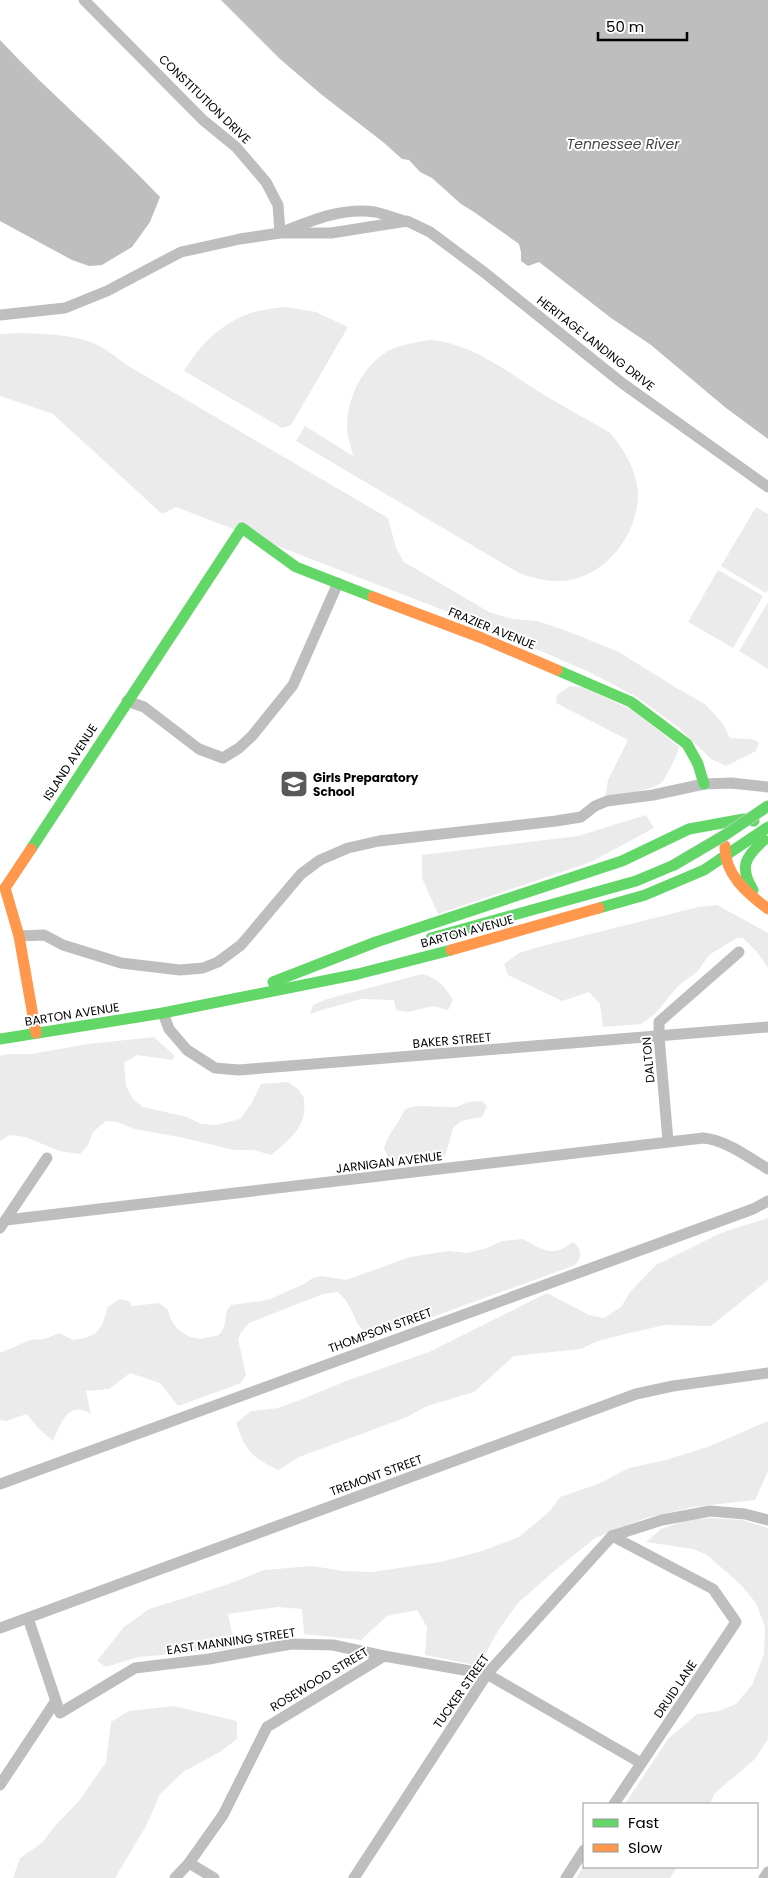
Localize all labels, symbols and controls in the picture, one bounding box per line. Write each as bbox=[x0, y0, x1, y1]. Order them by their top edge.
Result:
scale bar bbox=[598, 10, 687, 42]
text: 50 m bbox=[606, 16, 644, 37]
street label: CONSTITUTION DRIVE bbox=[155, 51, 255, 147]
water label: Tennessee River bbox=[567, 134, 680, 154]
street label: HERITAGE LANDING DRIVE bbox=[534, 292, 658, 394]
street label: FRAZIER AVENUE bbox=[446, 603, 538, 653]
street label: ISLAND AVENUE bbox=[39, 720, 101, 804]
school or university icon: Girls Preparatory School bbox=[279, 769, 309, 799]
place label: Girls Preparatory School bbox=[313, 769, 419, 800]
street label: BARTON AVENUE bbox=[419, 910, 515, 952]
street label: BARTON AVENUE bbox=[24, 998, 120, 1030]
street label: BAKER STREET bbox=[412, 1028, 493, 1052]
street label: DALTON bbox=[638, 1036, 658, 1084]
street label: JARNIGAN AVENUE bbox=[335, 1147, 443, 1177]
street label: THOMPSON STREET bbox=[326, 1303, 435, 1357]
street label: TREMONT STREET bbox=[327, 1450, 425, 1500]
street label: EAST MANNING STREET bbox=[166, 1623, 297, 1658]
street label: ROSEWOOD STREET bbox=[267, 1643, 372, 1715]
street label: TUCKER STREET bbox=[429, 1650, 493, 1732]
street label: DRUID LANE bbox=[649, 1657, 701, 1721]
legend bbox=[583, 1803, 758, 1868]
text: Fast bbox=[628, 1812, 659, 1833]
text: Slow bbox=[628, 1837, 663, 1858]

